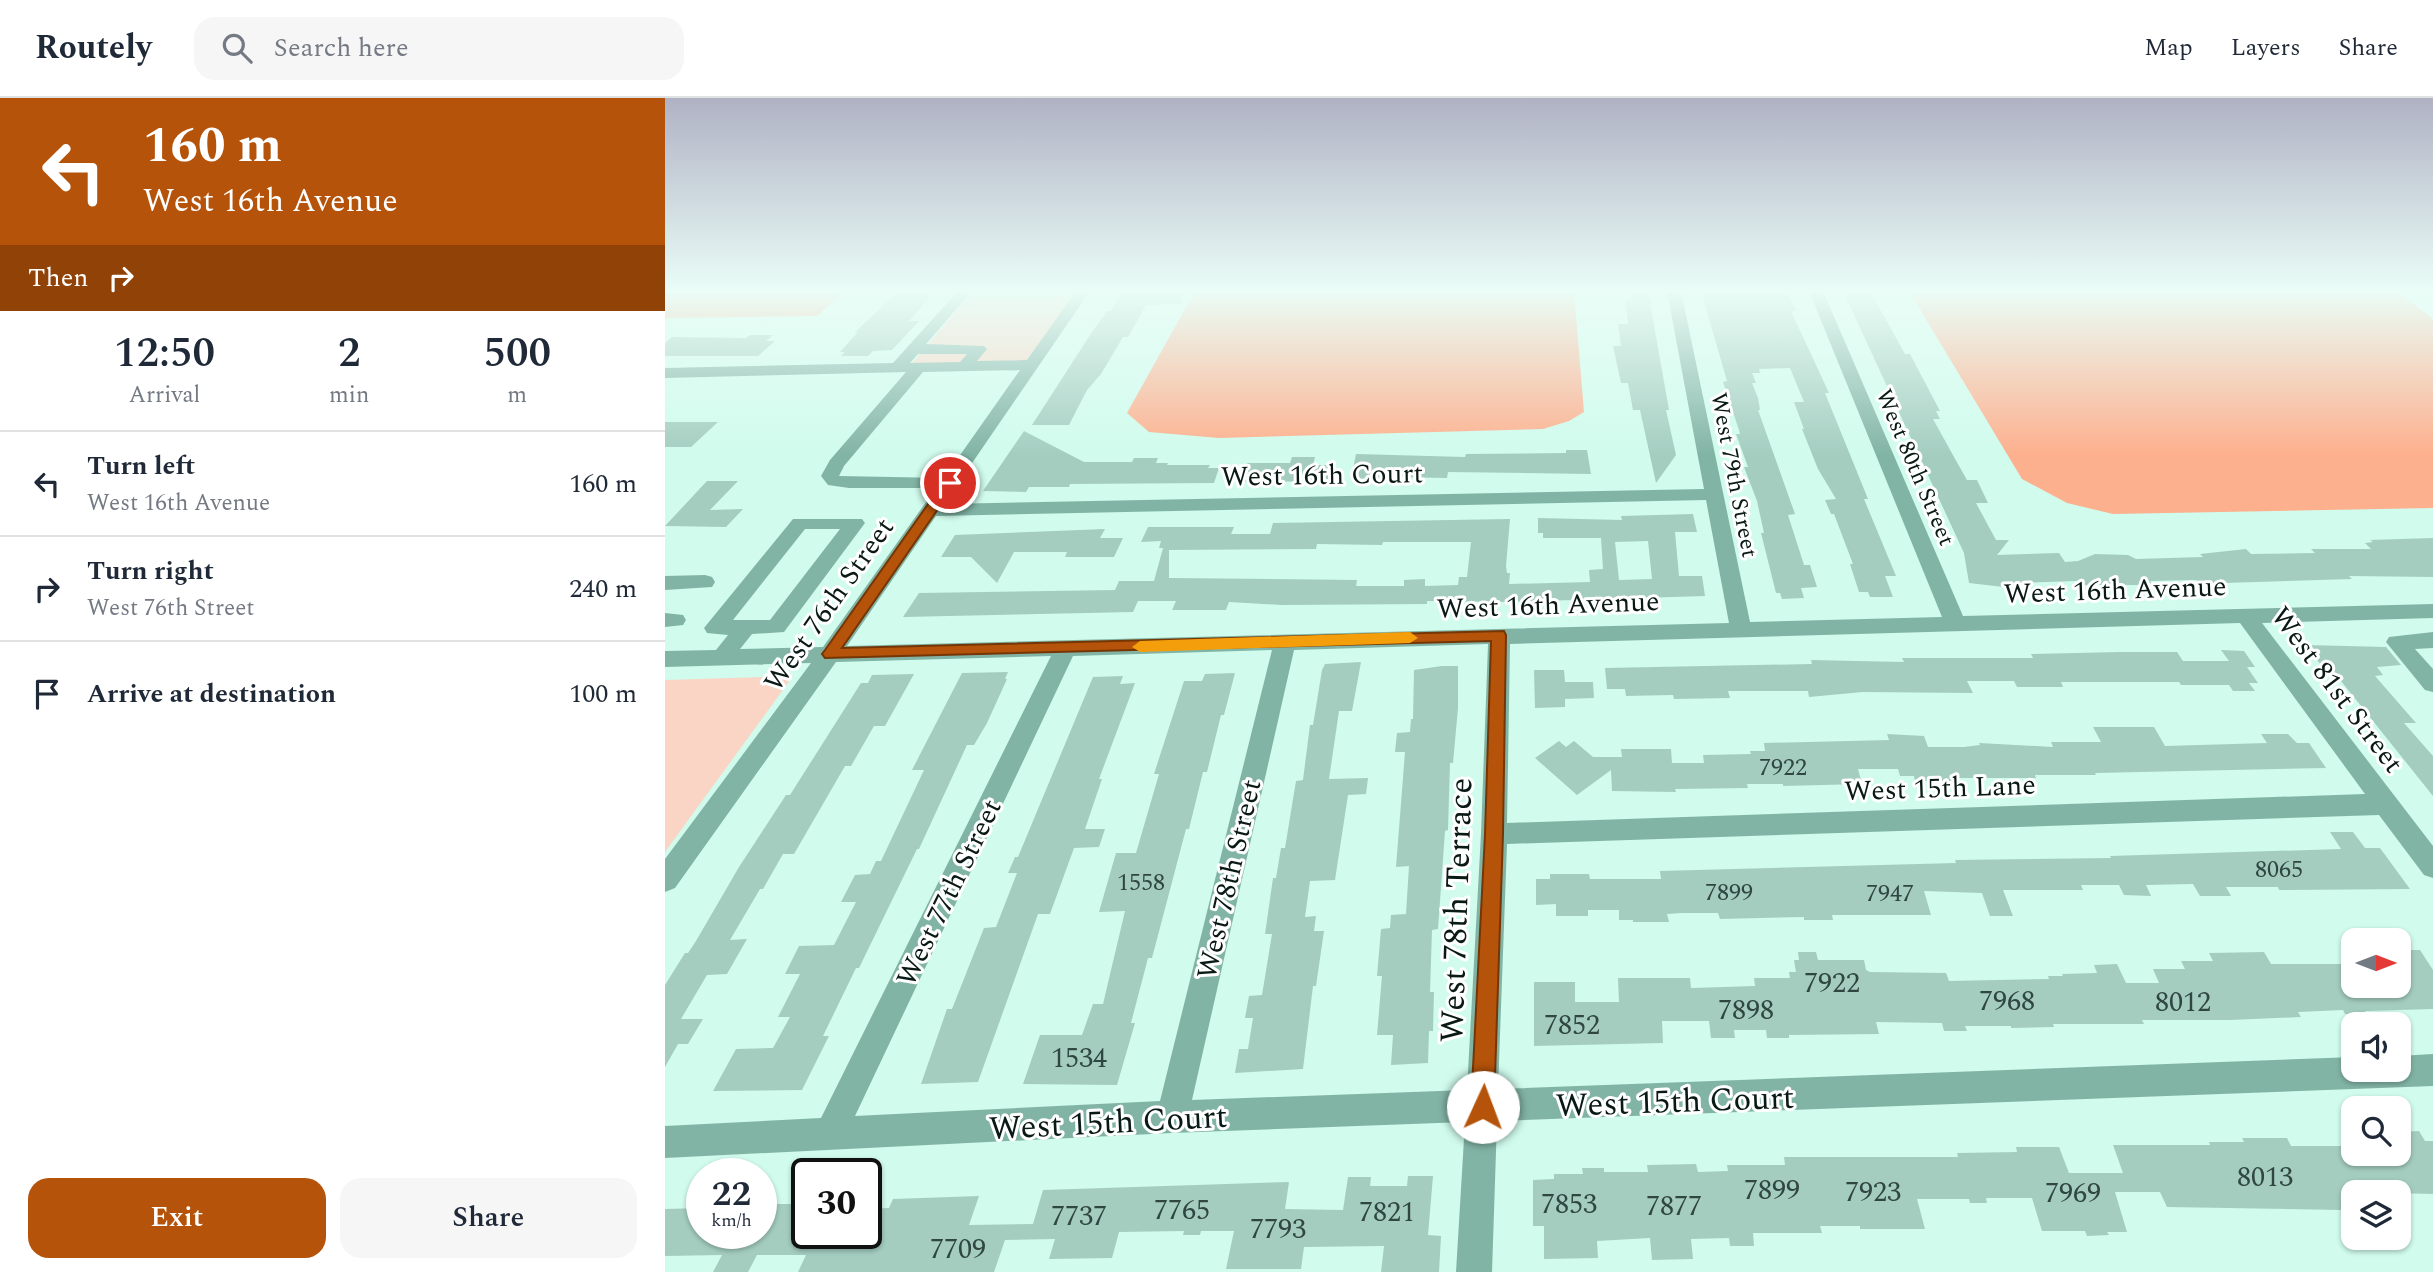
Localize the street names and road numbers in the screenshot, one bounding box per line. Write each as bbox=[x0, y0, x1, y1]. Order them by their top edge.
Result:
street label: West 80th Street bbox=[1866, 384, 1963, 552]
street label: West 79th Street bbox=[1700, 390, 1767, 561]
street label: West 16th Court bbox=[1220, 452, 1424, 499]
street label: West 76th Street bbox=[753, 509, 905, 701]
street label: West 16th Avenue bbox=[2003, 565, 2227, 616]
street label: West 16th Avenue bbox=[1436, 580, 1660, 631]
street label: West 81st Street bbox=[2260, 597, 2414, 783]
street label: West 15th Lane bbox=[1844, 764, 2037, 813]
street label: West 78th Street bbox=[1186, 775, 1273, 983]
street label: West 78th Terrace bbox=[1427, 777, 1487, 1043]
street label: West 77th Street bbox=[885, 792, 1013, 994]
street label: West 15th Court bbox=[1555, 1073, 1795, 1131]
street label: West 15th Court bbox=[988, 1092, 1229, 1154]

